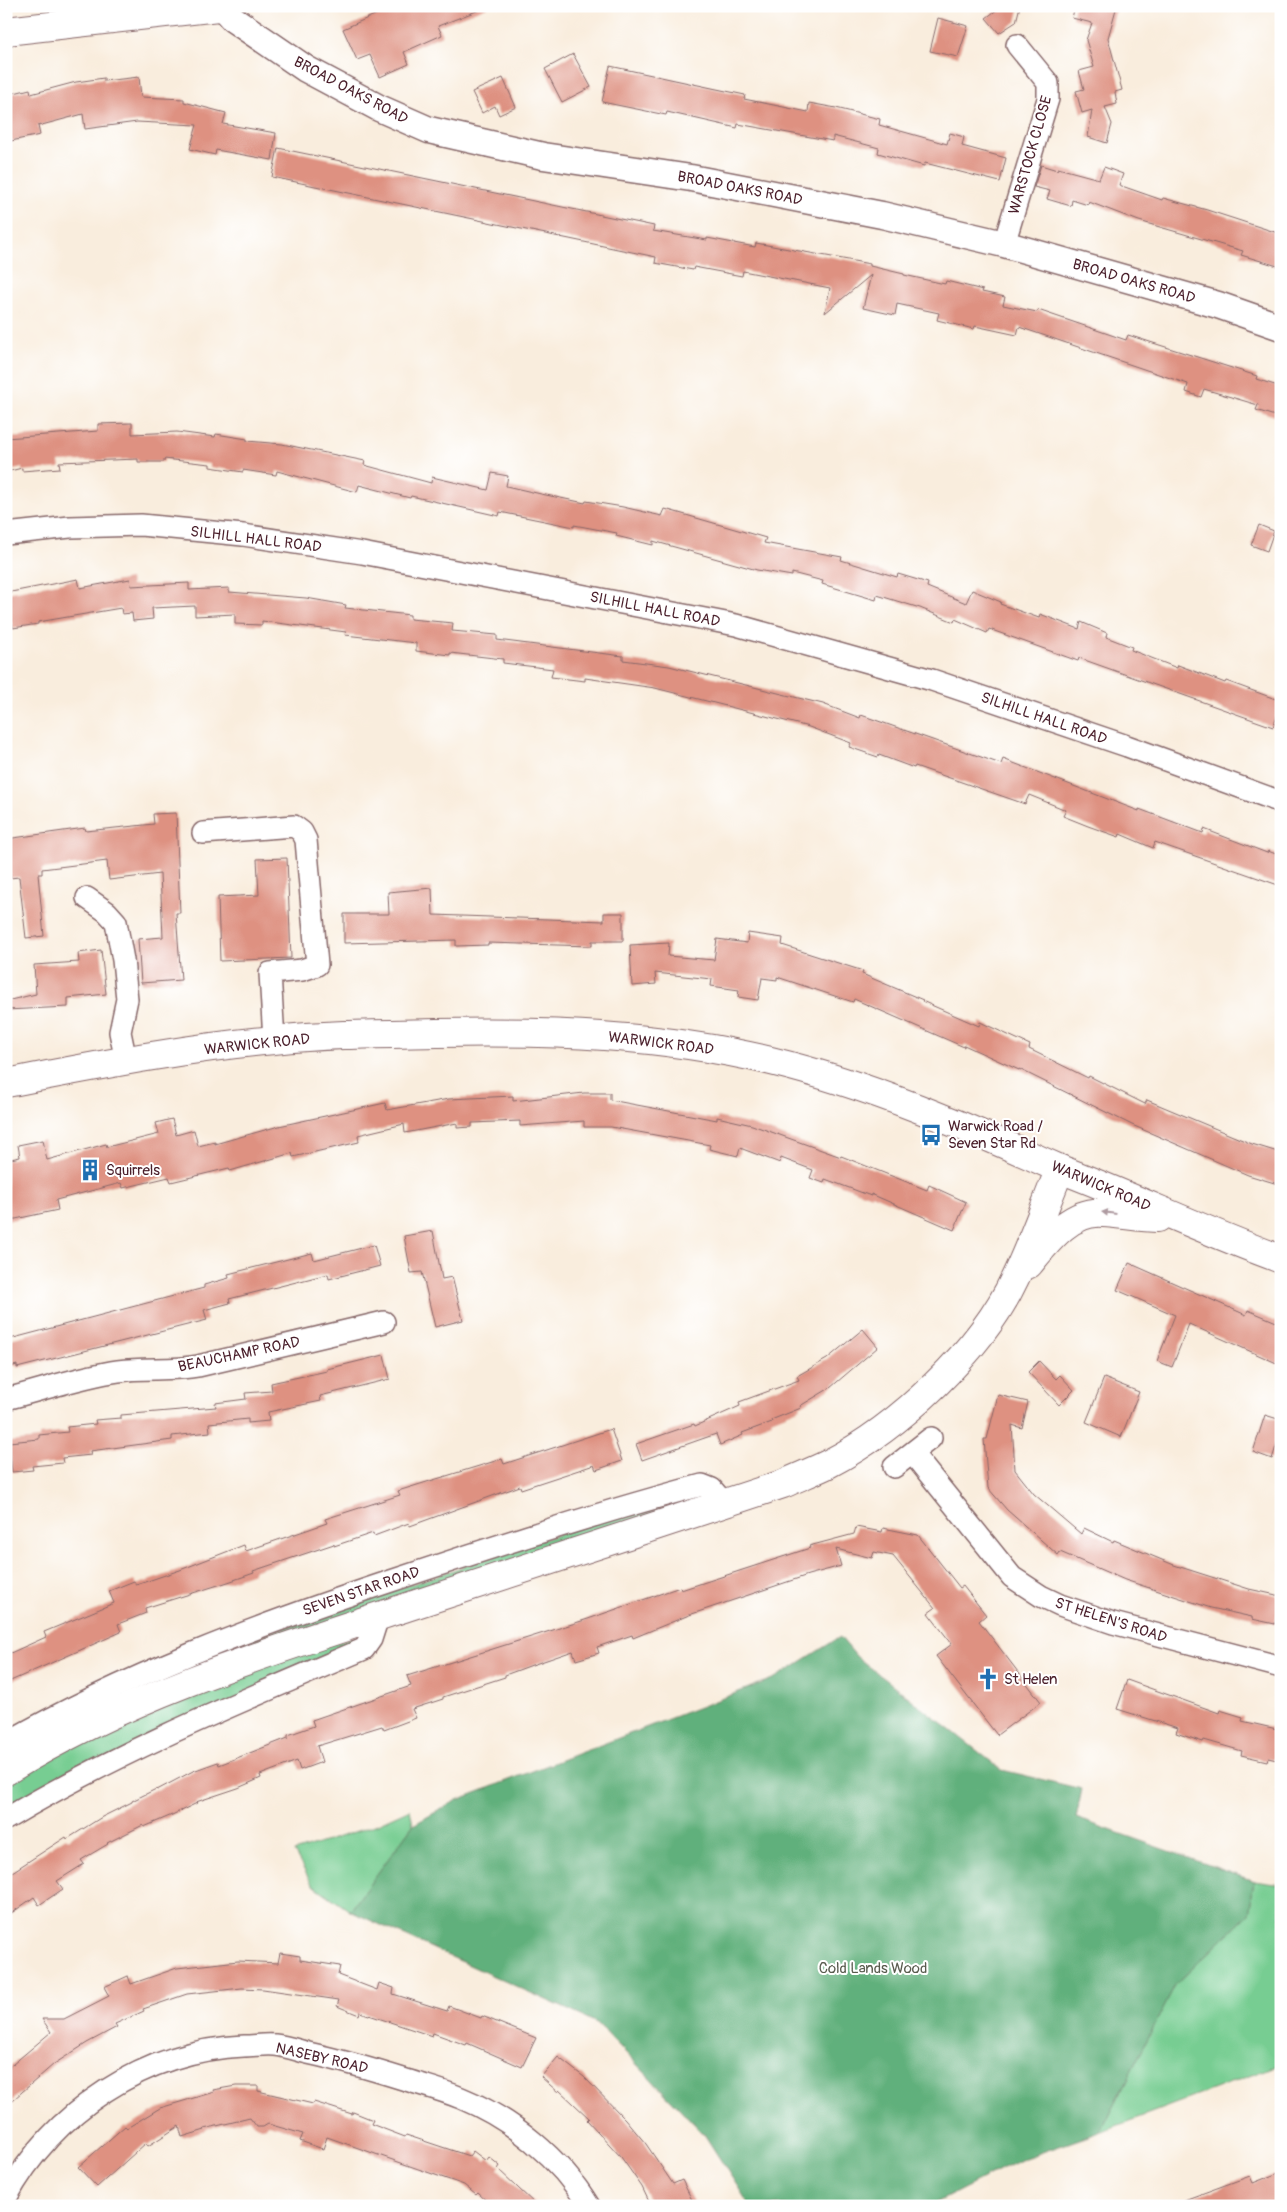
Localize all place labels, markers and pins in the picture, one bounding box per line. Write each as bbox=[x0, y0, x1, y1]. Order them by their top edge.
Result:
place label: Warwick Road / Seven Star Rd bbox=[948, 1117, 1043, 1153]
bus stop icon: Warwick Road / Seven Star Rd bbox=[918, 1122, 944, 1148]
building icon: Squirrels bbox=[77, 1157, 103, 1183]
place label: Squirrels bbox=[106, 1161, 160, 1180]
church icon: St Helen bbox=[975, 1666, 1001, 1692]
place label: St Helen bbox=[1004, 1670, 1058, 1689]

